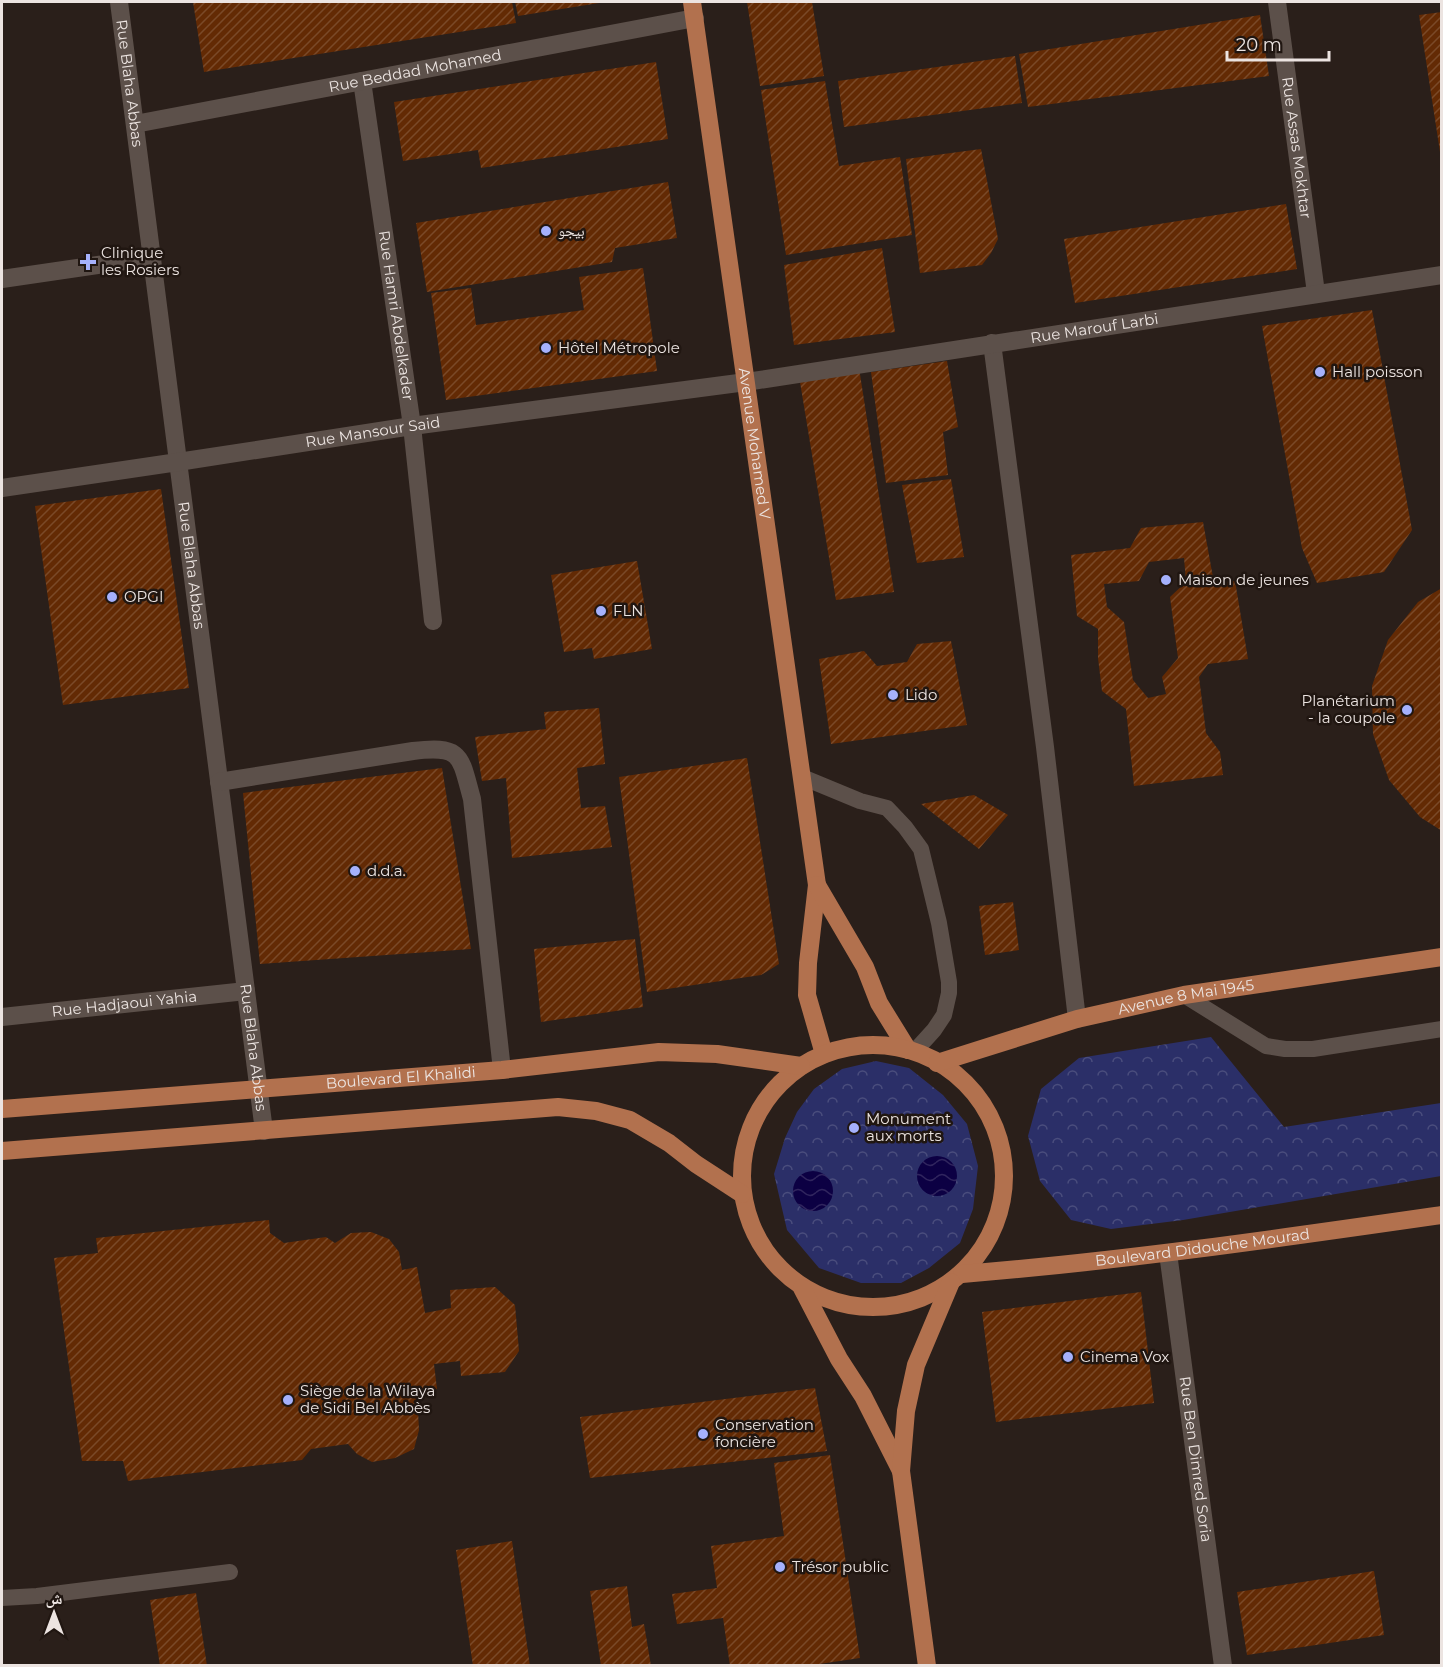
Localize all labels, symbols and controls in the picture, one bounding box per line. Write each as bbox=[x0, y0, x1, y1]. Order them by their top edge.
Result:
street label: Rue Blaha Abbas bbox=[112, 18, 148, 148]
scale bar bbox=[1227, 24, 1329, 62]
text: 20 m bbox=[1236, 34, 1282, 56]
street label: Rue Beddad Mohamed bbox=[327, 45, 503, 96]
street label: Rue Assas Mokhtar bbox=[1278, 76, 1316, 220]
place label: بيجو bbox=[558, 221, 585, 240]
marker: بيجو bbox=[539, 224, 553, 238]
street label: Rue Hamri Abdelkader bbox=[375, 229, 418, 402]
place label: Clinique les Rosiers bbox=[101, 243, 179, 279]
marker: Clinique les Rosiers bbox=[79, 253, 97, 271]
street label: Rue Marouf Larbi bbox=[1029, 309, 1160, 347]
place label: Hôtel Métropole bbox=[558, 338, 680, 357]
marker: Hôtel Métropole bbox=[539, 341, 553, 355]
place label: Hall poisson bbox=[1332, 362, 1423, 381]
marker: Hall poisson bbox=[1313, 365, 1327, 379]
street label: Avenue Mohamed V bbox=[735, 367, 775, 521]
street label: Rue Mansour Said bbox=[304, 412, 441, 451]
street label: Rue Blaha Abbas bbox=[174, 500, 209, 630]
place label: Maison de jeunes bbox=[1178, 570, 1309, 589]
marker: Maison de jeunes bbox=[1159, 573, 1173, 587]
place label: OPGI bbox=[124, 587, 163, 606]
marker: OPGI bbox=[105, 590, 119, 604]
place label: FLN bbox=[613, 601, 644, 620]
marker: FLN bbox=[594, 604, 608, 618]
place label: Lido bbox=[905, 685, 937, 704]
marker: Lido bbox=[886, 688, 900, 702]
place label: Planétarium - la coupole bbox=[1302, 691, 1395, 727]
marker: Planétarium - la coupole bbox=[1400, 703, 1414, 717]
place label: d.d.a. bbox=[367, 861, 406, 880]
marker: d.d.a. bbox=[348, 864, 362, 878]
street label: Avenue 8 Mai 1945 bbox=[1116, 975, 1255, 1019]
street label: Rue Blaha Abbas bbox=[236, 982, 271, 1112]
street label: Rue Hadjaoui Yahia bbox=[51, 986, 198, 1021]
street label: Boulevard El Khalidi bbox=[325, 1062, 476, 1093]
place label: Monument aux morts bbox=[866, 1109, 951, 1145]
marker: Monument aux morts bbox=[847, 1121, 861, 1135]
street label: Boulevard Didouche Mourad bbox=[1094, 1224, 1311, 1270]
place label: Cinema Vox bbox=[1080, 1347, 1169, 1366]
marker: Cinema Vox bbox=[1061, 1350, 1075, 1364]
street label: Rue Ben Dimred Soria bbox=[1175, 1375, 1216, 1543]
place label: Siège de la Wilaya de Sidi Bel Abbès bbox=[300, 1381, 435, 1417]
marker: Siège de la Wilaya de Sidi Bel Abbès bbox=[281, 1393, 295, 1407]
place label: Conservation foncière bbox=[715, 1415, 814, 1451]
marker: Conservation foncière bbox=[696, 1427, 710, 1441]
place label: Trésor public bbox=[792, 1557, 889, 1576]
marker: Trésor public bbox=[773, 1560, 787, 1574]
north arrow bbox=[24, 1583, 84, 1643]
text: ش bbox=[46, 1589, 63, 1608]

